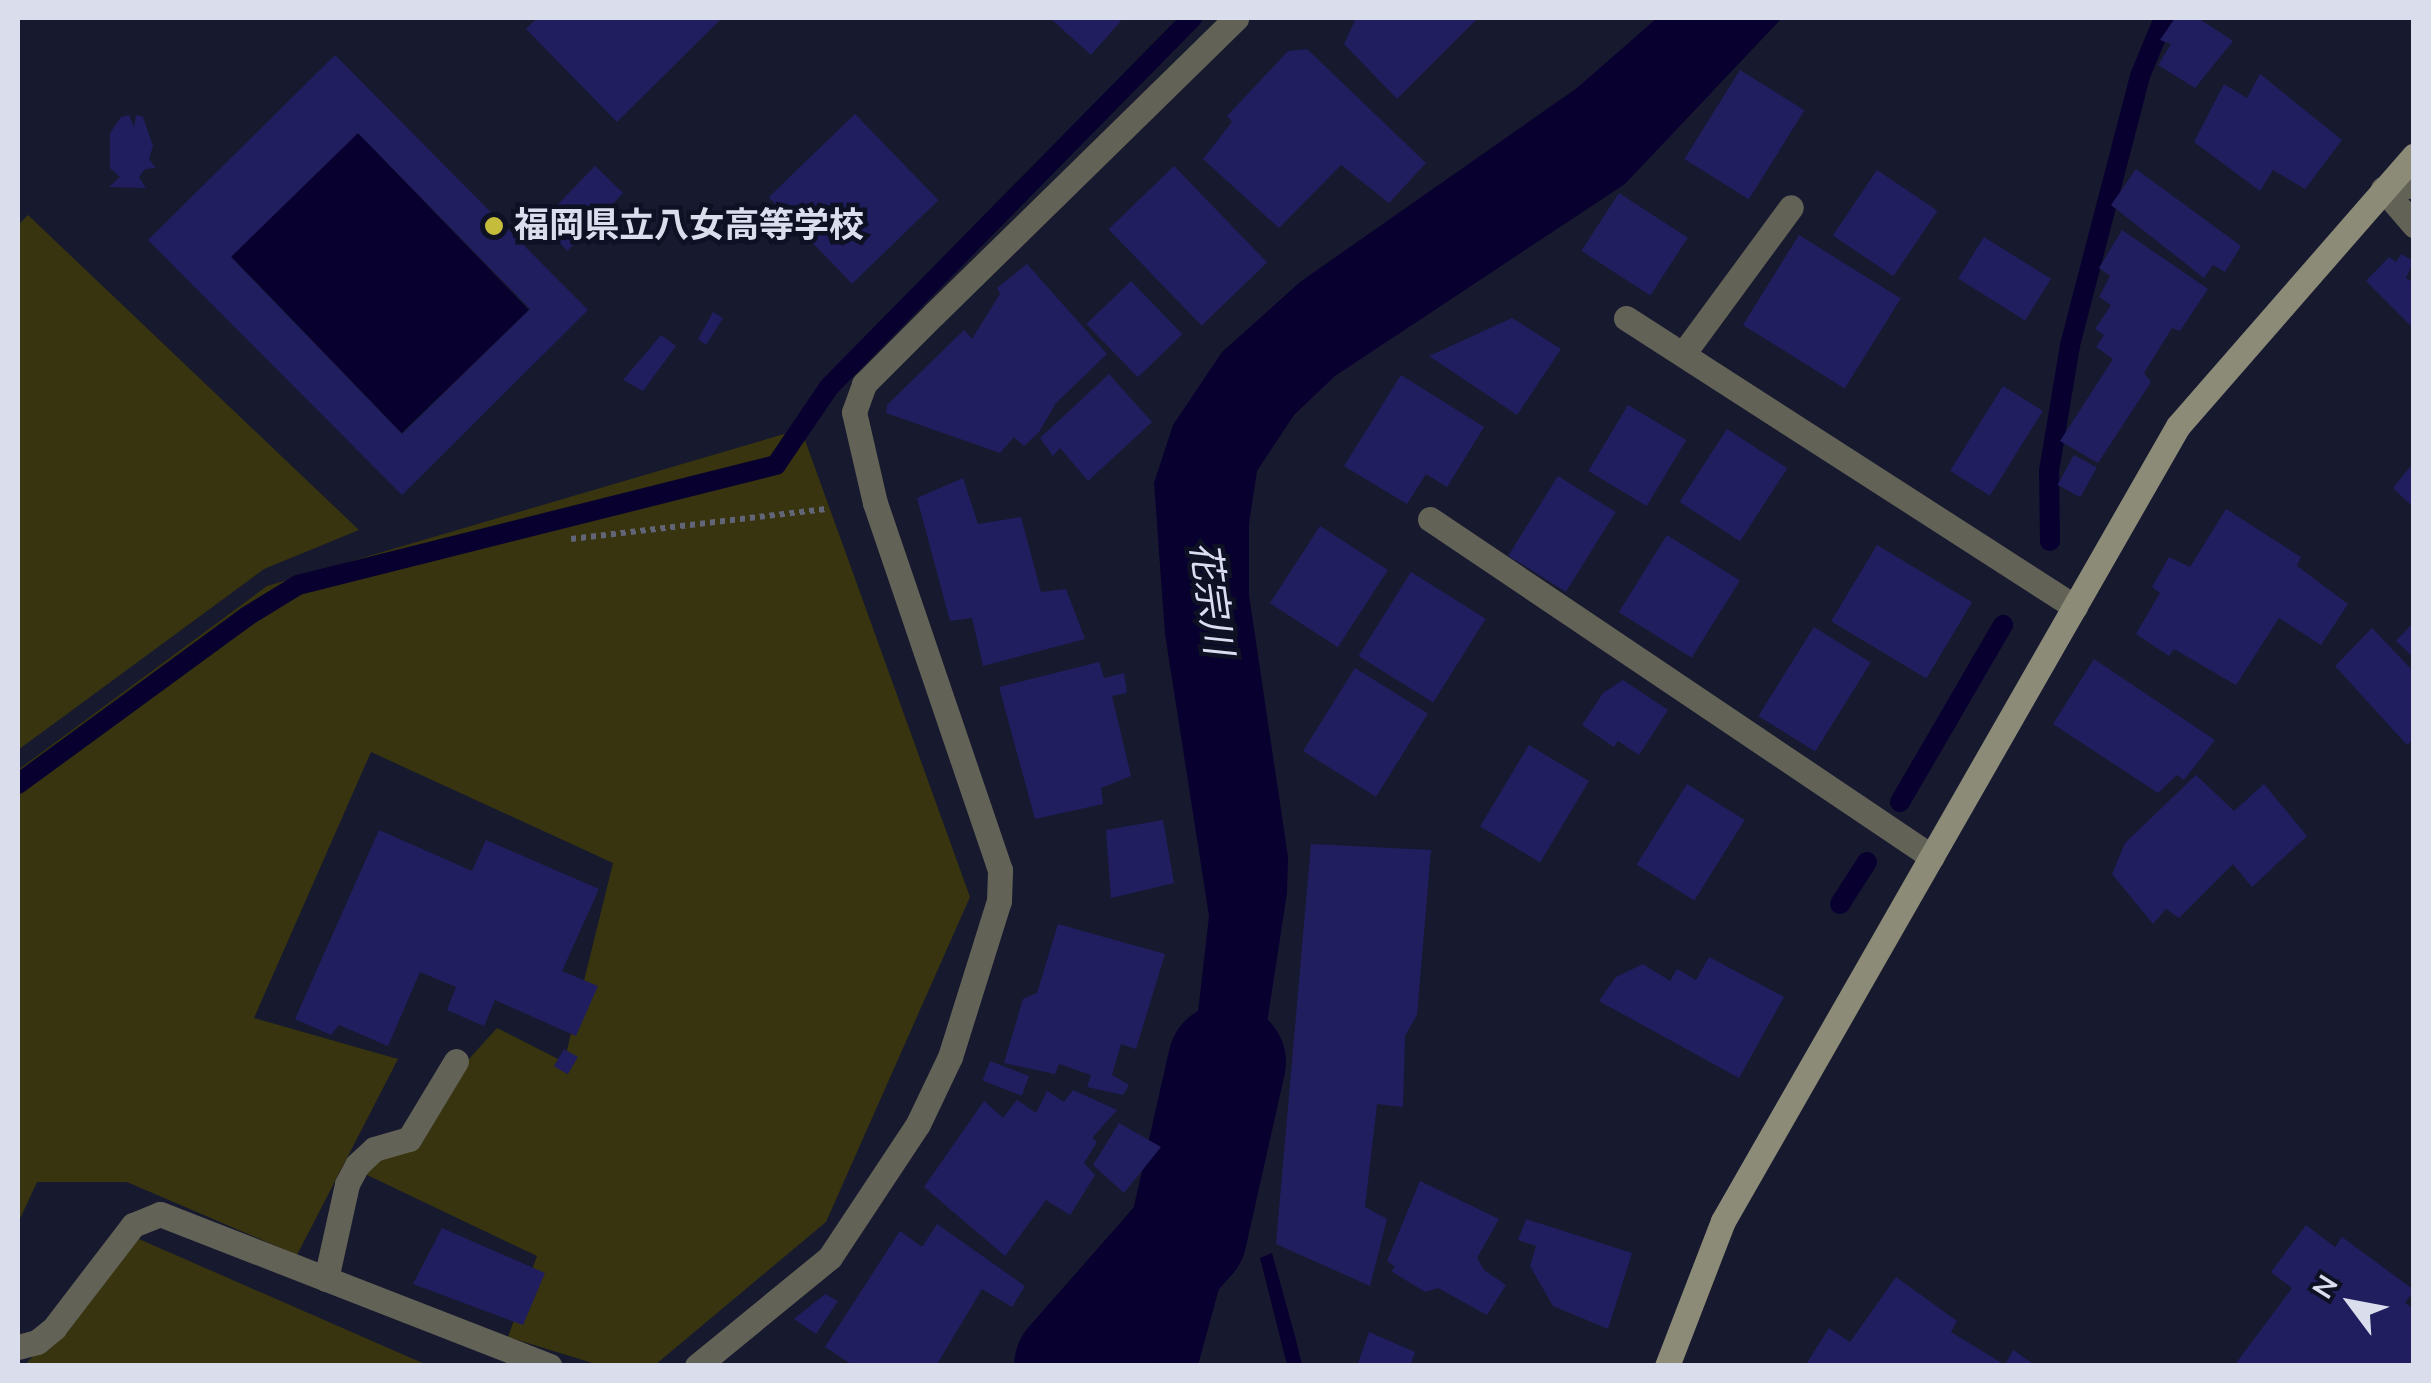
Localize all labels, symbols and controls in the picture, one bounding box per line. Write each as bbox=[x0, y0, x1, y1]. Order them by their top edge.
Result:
place label: 福岡県立八女高等学校 bbox=[514, 205, 864, 247]
marker: 福岡県立八女高等学校 bbox=[483, 215, 505, 237]
water label: 花宗川 bbox=[1180, 538, 1242, 658]
north arrow bbox=[2301, 1253, 2401, 1353]
text: N bbox=[2304, 1268, 2347, 1306]

